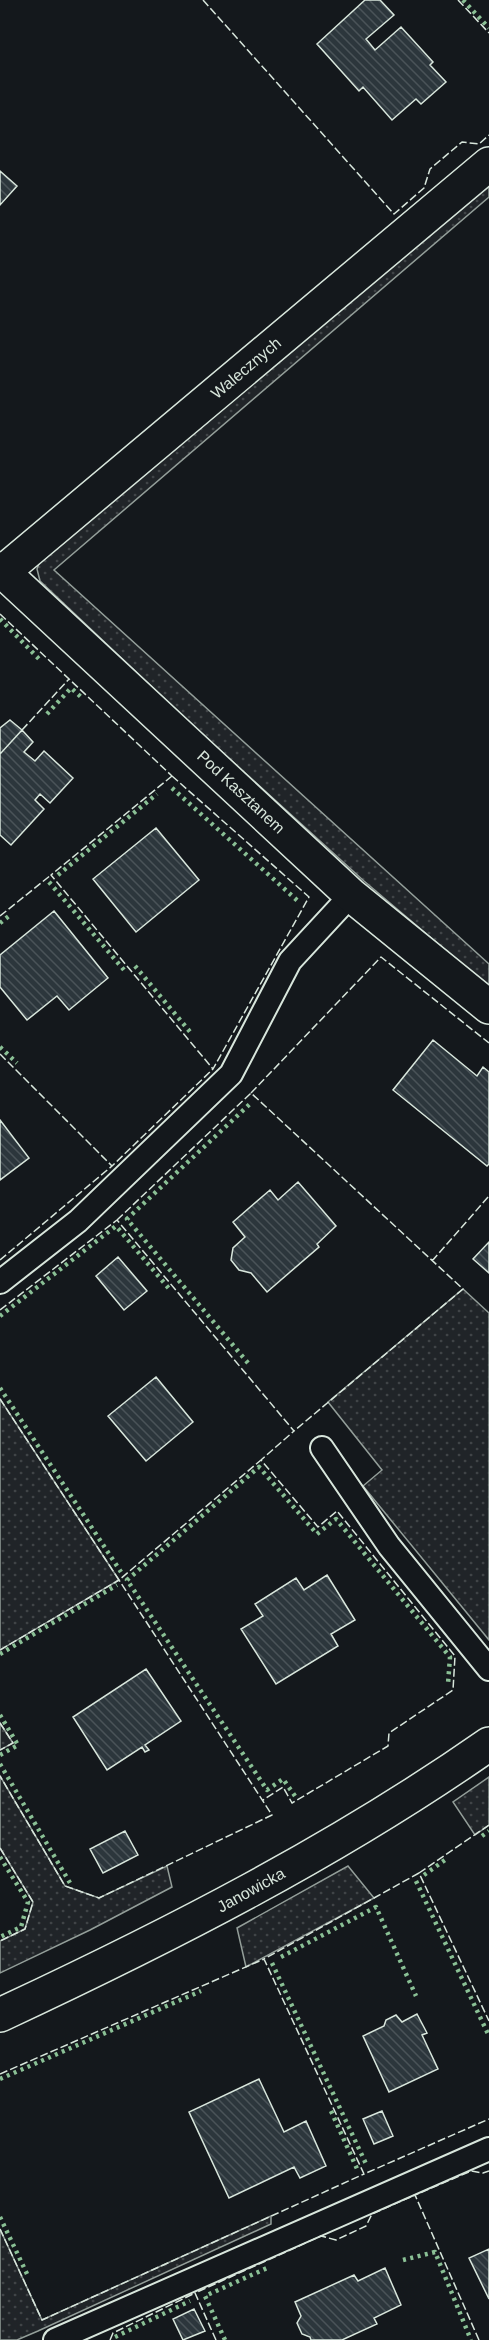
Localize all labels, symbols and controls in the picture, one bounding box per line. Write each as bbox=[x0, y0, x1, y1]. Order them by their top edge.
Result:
street label: Walecznych bbox=[208, 334, 284, 402]
street label: Pod Kasztanem bbox=[194, 747, 288, 837]
street label: Janowicka bbox=[214, 1864, 288, 1916]

